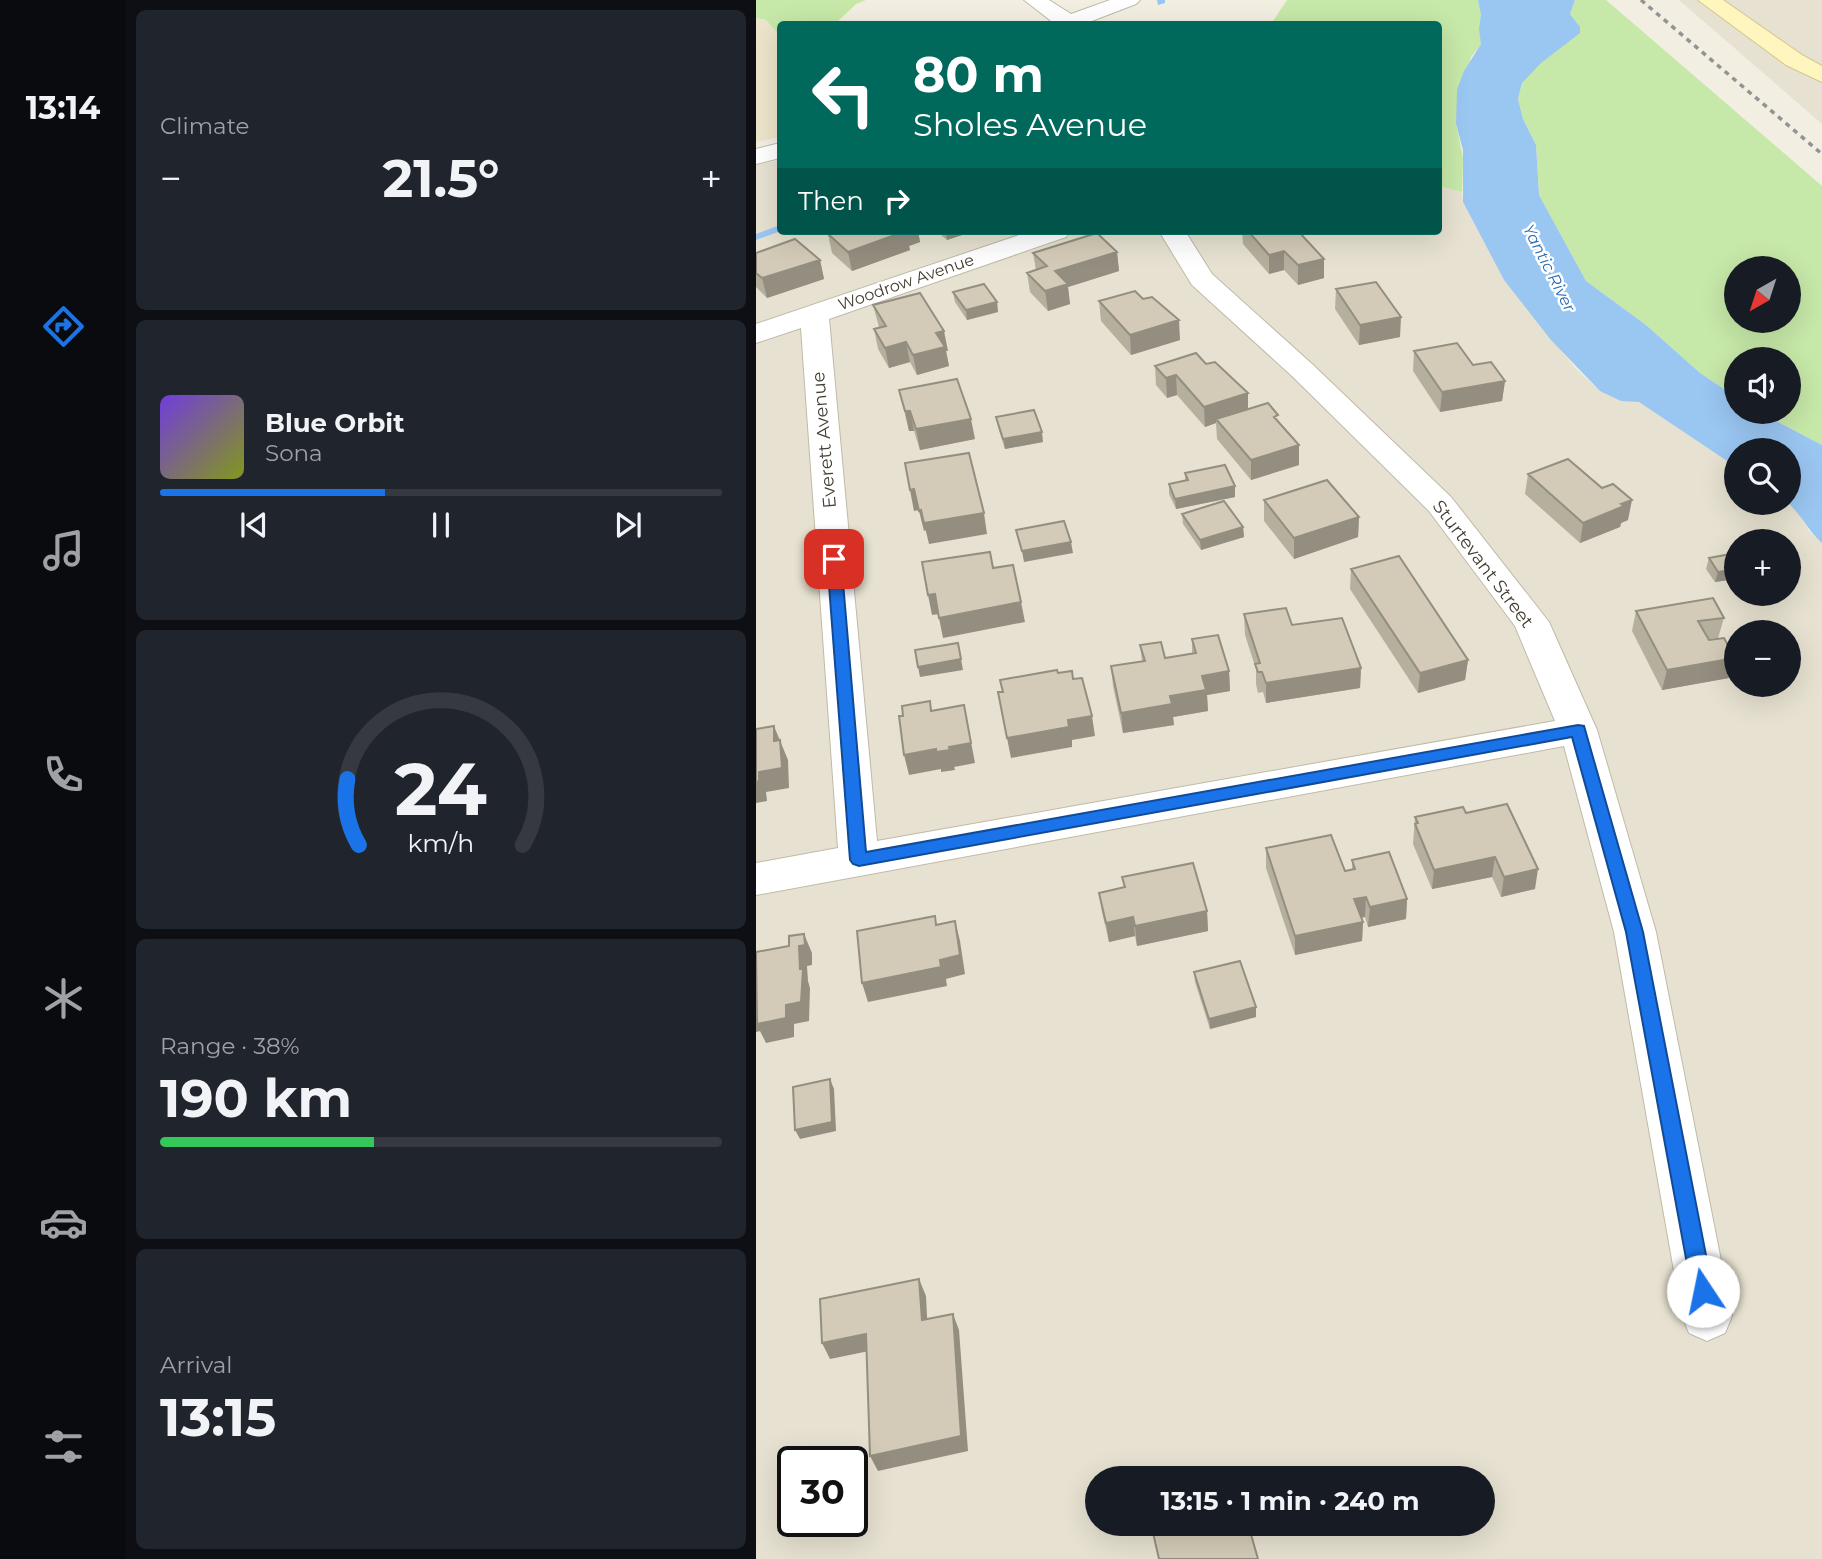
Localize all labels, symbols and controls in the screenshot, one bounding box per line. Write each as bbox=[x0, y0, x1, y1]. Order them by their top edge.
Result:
text: 80 m bbox=[913, 45, 1044, 104]
icon: left bbox=[798, 49, 889, 140]
text: 13:14 bbox=[26, 88, 100, 127]
text: Sholes Avenue bbox=[913, 105, 1147, 144]
text: Climate bbox=[160, 112, 249, 140]
text: 21.5° bbox=[382, 147, 500, 210]
text: − bbox=[160, 155, 182, 202]
text: + bbox=[700, 155, 722, 202]
icon: right bbox=[878, 182, 916, 220]
text: Then bbox=[798, 185, 864, 217]
water label: Yantic River bbox=[1519, 221, 1579, 315]
street label: Woodrow Avenue bbox=[836, 250, 976, 314]
north arrow bbox=[1724, 256, 1801, 332]
map controls bbox=[1724, 256, 1801, 697]
icon: directions bbox=[39, 302, 88, 351]
button: sound bbox=[1724, 347, 1801, 424]
street label: Everett Avenue bbox=[807, 371, 841, 509]
text: Blue Orbit bbox=[265, 407, 404, 439]
button: search bbox=[1724, 438, 1801, 515]
text: Sona bbox=[265, 439, 323, 467]
street label: Sturtevant Street bbox=[1428, 496, 1538, 632]
icon: previous bbox=[235, 506, 273, 544]
icon: pause bbox=[422, 506, 460, 544]
icon: next bbox=[609, 506, 647, 544]
icon: music bbox=[39, 526, 88, 575]
pin bbox=[804, 529, 864, 589]
button: + bbox=[1724, 529, 1801, 606]
icon: arrive bbox=[815, 540, 853, 578]
button: − bbox=[1724, 620, 1801, 697]
text: 24 bbox=[395, 746, 487, 834]
icon: phone bbox=[39, 750, 88, 799]
text: km/h bbox=[408, 828, 474, 858]
icon: climate bbox=[39, 974, 88, 1023]
text: Range · 38% bbox=[160, 1032, 300, 1060]
text: 190 km bbox=[160, 1067, 352, 1130]
icon: car bbox=[39, 1198, 88, 1247]
position arrow bbox=[1666, 1254, 1740, 1328]
text: Arrival bbox=[160, 1351, 233, 1379]
text: 13:15 bbox=[160, 1386, 276, 1449]
icon: filters bbox=[39, 1422, 88, 1471]
speed limit sign: 30 bbox=[777, 1446, 868, 1537]
text: 13:15 · 1 min · 240 m bbox=[1160, 1485, 1420, 1517]

